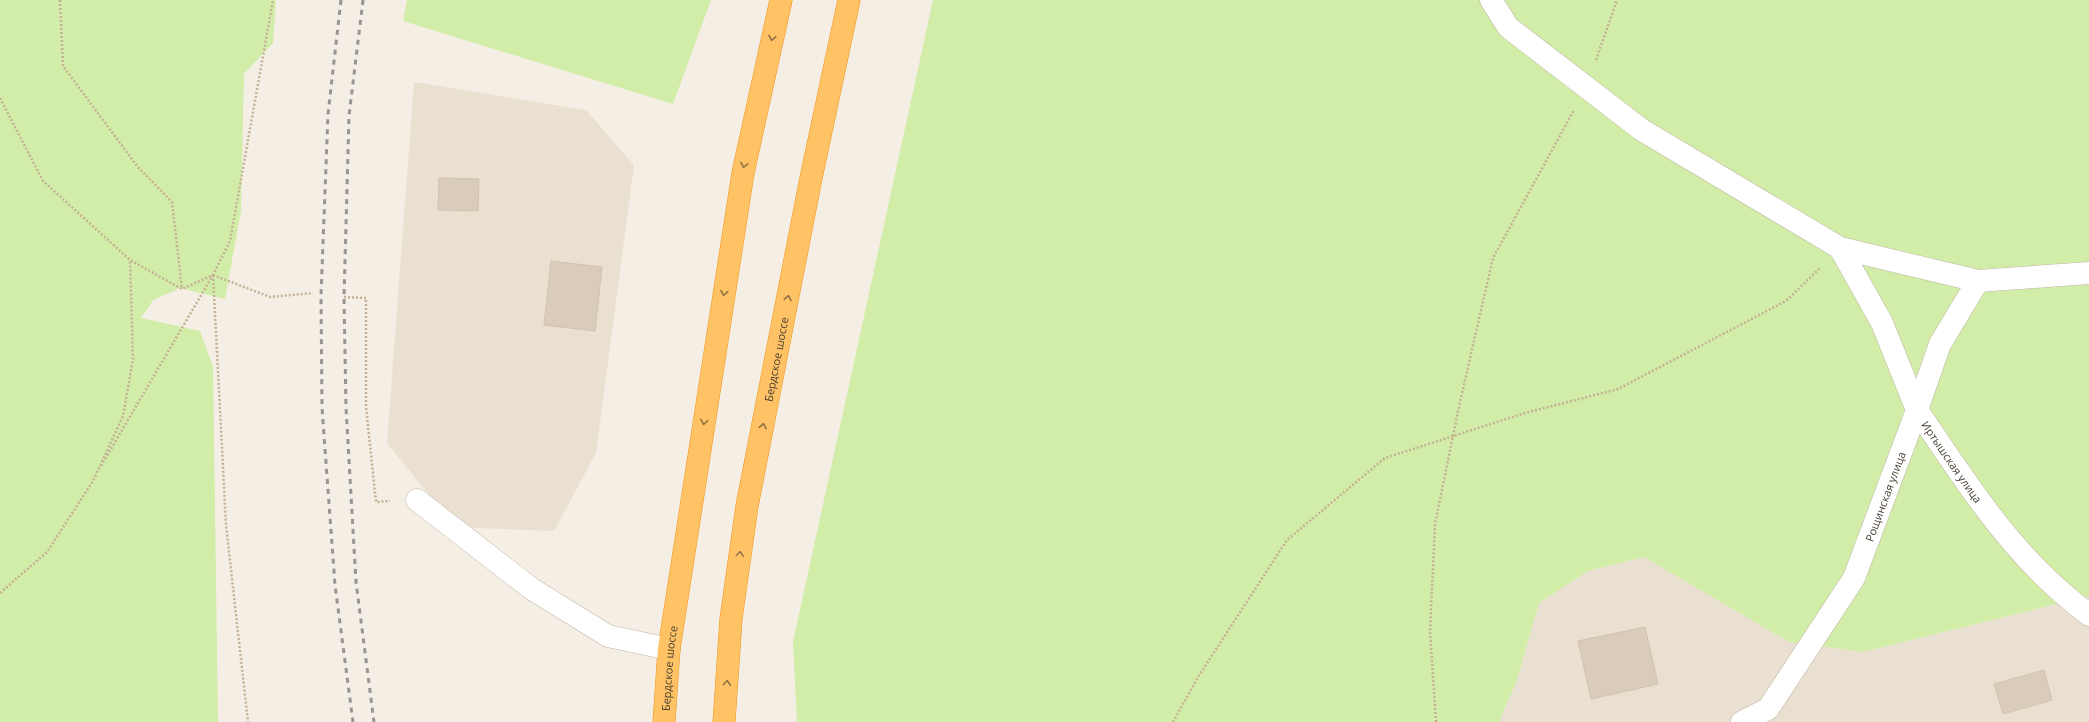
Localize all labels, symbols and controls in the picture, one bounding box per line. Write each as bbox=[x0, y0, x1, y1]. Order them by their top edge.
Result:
one-way arrow bbox=[769, 35, 777, 41]
one-way arrow bbox=[741, 162, 749, 168]
one-way arrow bbox=[720, 290, 729, 296]
one-way arrow bbox=[783, 295, 791, 301]
street label: Бердское шоссе bbox=[760, 316, 791, 403]
street label: Иртышская улица bbox=[1919, 418, 1986, 506]
one-way arrow bbox=[700, 419, 709, 425]
one-way arrow bbox=[758, 423, 766, 429]
street label: Рощинская улица bbox=[1861, 449, 1908, 543]
one-way arrow bbox=[735, 551, 744, 557]
street label: Бердское шоссе bbox=[657, 624, 680, 711]
one-way arrow bbox=[722, 680, 731, 686]

